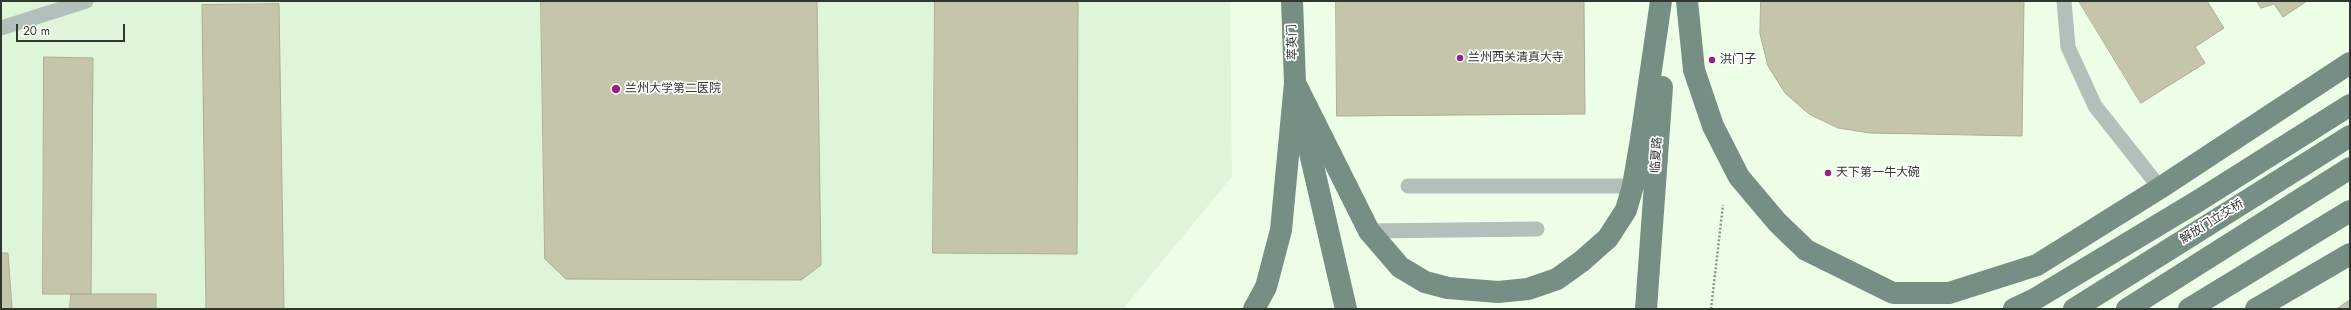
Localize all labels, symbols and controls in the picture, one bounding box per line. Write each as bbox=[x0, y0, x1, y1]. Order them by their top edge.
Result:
scale bar bbox=[18, 16, 127, 42]
text: 20 m bbox=[23, 22, 50, 40]
street label: 萃英门 bbox=[1285, 24, 1301, 60]
place label: 兰州西关清真大寺 bbox=[1468, 51, 1564, 65]
marker: 兰州西关清真大寺 bbox=[1455, 53, 1465, 63]
place label: 洪门子 bbox=[1720, 53, 1756, 67]
marker: 洪门子 bbox=[1707, 55, 1717, 65]
place label: 兰州大学第二医院 bbox=[625, 82, 721, 96]
marker: 兰州大学第二医院 bbox=[610, 83, 622, 95]
street label: 临夏路 bbox=[1649, 137, 1665, 173]
place label: 天下第一牛大碗 bbox=[1836, 166, 1920, 180]
marker: 天下第一牛大碗 bbox=[1823, 168, 1833, 178]
street label: 解放门立交桥 bbox=[2178, 197, 2246, 247]

